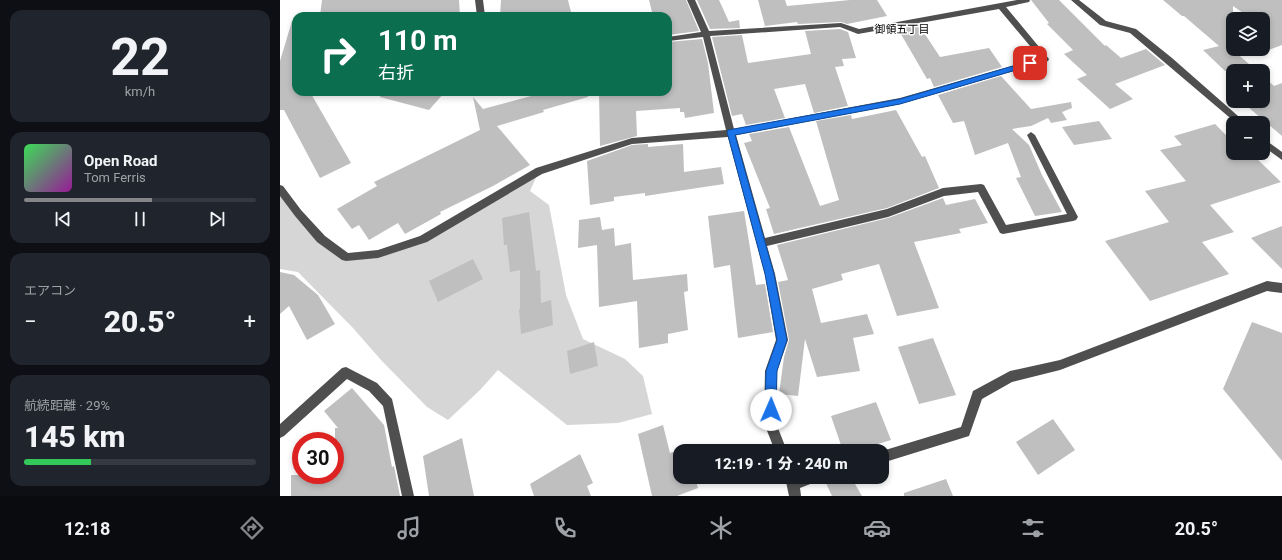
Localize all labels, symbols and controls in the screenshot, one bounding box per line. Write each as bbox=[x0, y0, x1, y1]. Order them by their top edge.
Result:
map controls bbox=[1226, 12, 1270, 160]
button: layers bbox=[1226, 12, 1270, 56]
district label: 御領五丁目 bbox=[874, 23, 930, 36]
text: 110 m bbox=[378, 24, 457, 57]
text: 22 bbox=[110, 27, 170, 88]
icon: right bbox=[312, 28, 364, 80]
pin bbox=[1013, 46, 1047, 80]
icon: arrive bbox=[1019, 52, 1041, 74]
text: 右折 bbox=[378, 62, 414, 83]
button: + bbox=[1226, 64, 1270, 108]
text: km/h bbox=[125, 84, 155, 99]
button: − bbox=[1226, 116, 1270, 160]
text: Open Road bbox=[84, 152, 158, 170]
text: Tom Ferris bbox=[84, 170, 146, 185]
icon: previous bbox=[52, 208, 74, 230]
icon: pause bbox=[129, 208, 151, 230]
icon: next bbox=[206, 208, 228, 230]
text: エアコン bbox=[24, 283, 76, 298]
text: 20.5° bbox=[104, 304, 176, 339]
text: − bbox=[24, 309, 37, 334]
text: + bbox=[244, 309, 256, 334]
position arrow bbox=[750, 389, 792, 431]
text: 航続距離 · 29% bbox=[24, 398, 110, 413]
text: 145 km bbox=[24, 419, 126, 454]
speed limit sign: 30 bbox=[292, 432, 344, 484]
text: 12:19 · 1 分 · 240 m bbox=[714, 455, 848, 473]
icon: directions bbox=[238, 514, 266, 542]
icon: music bbox=[395, 514, 423, 542]
icon: phone bbox=[551, 514, 579, 542]
icon: climate bbox=[707, 514, 735, 542]
icon: car bbox=[863, 514, 891, 542]
icon: filters bbox=[1019, 514, 1047, 542]
text: 12:18 bbox=[64, 518, 110, 539]
text: 20.5° bbox=[1175, 518, 1218, 539]

